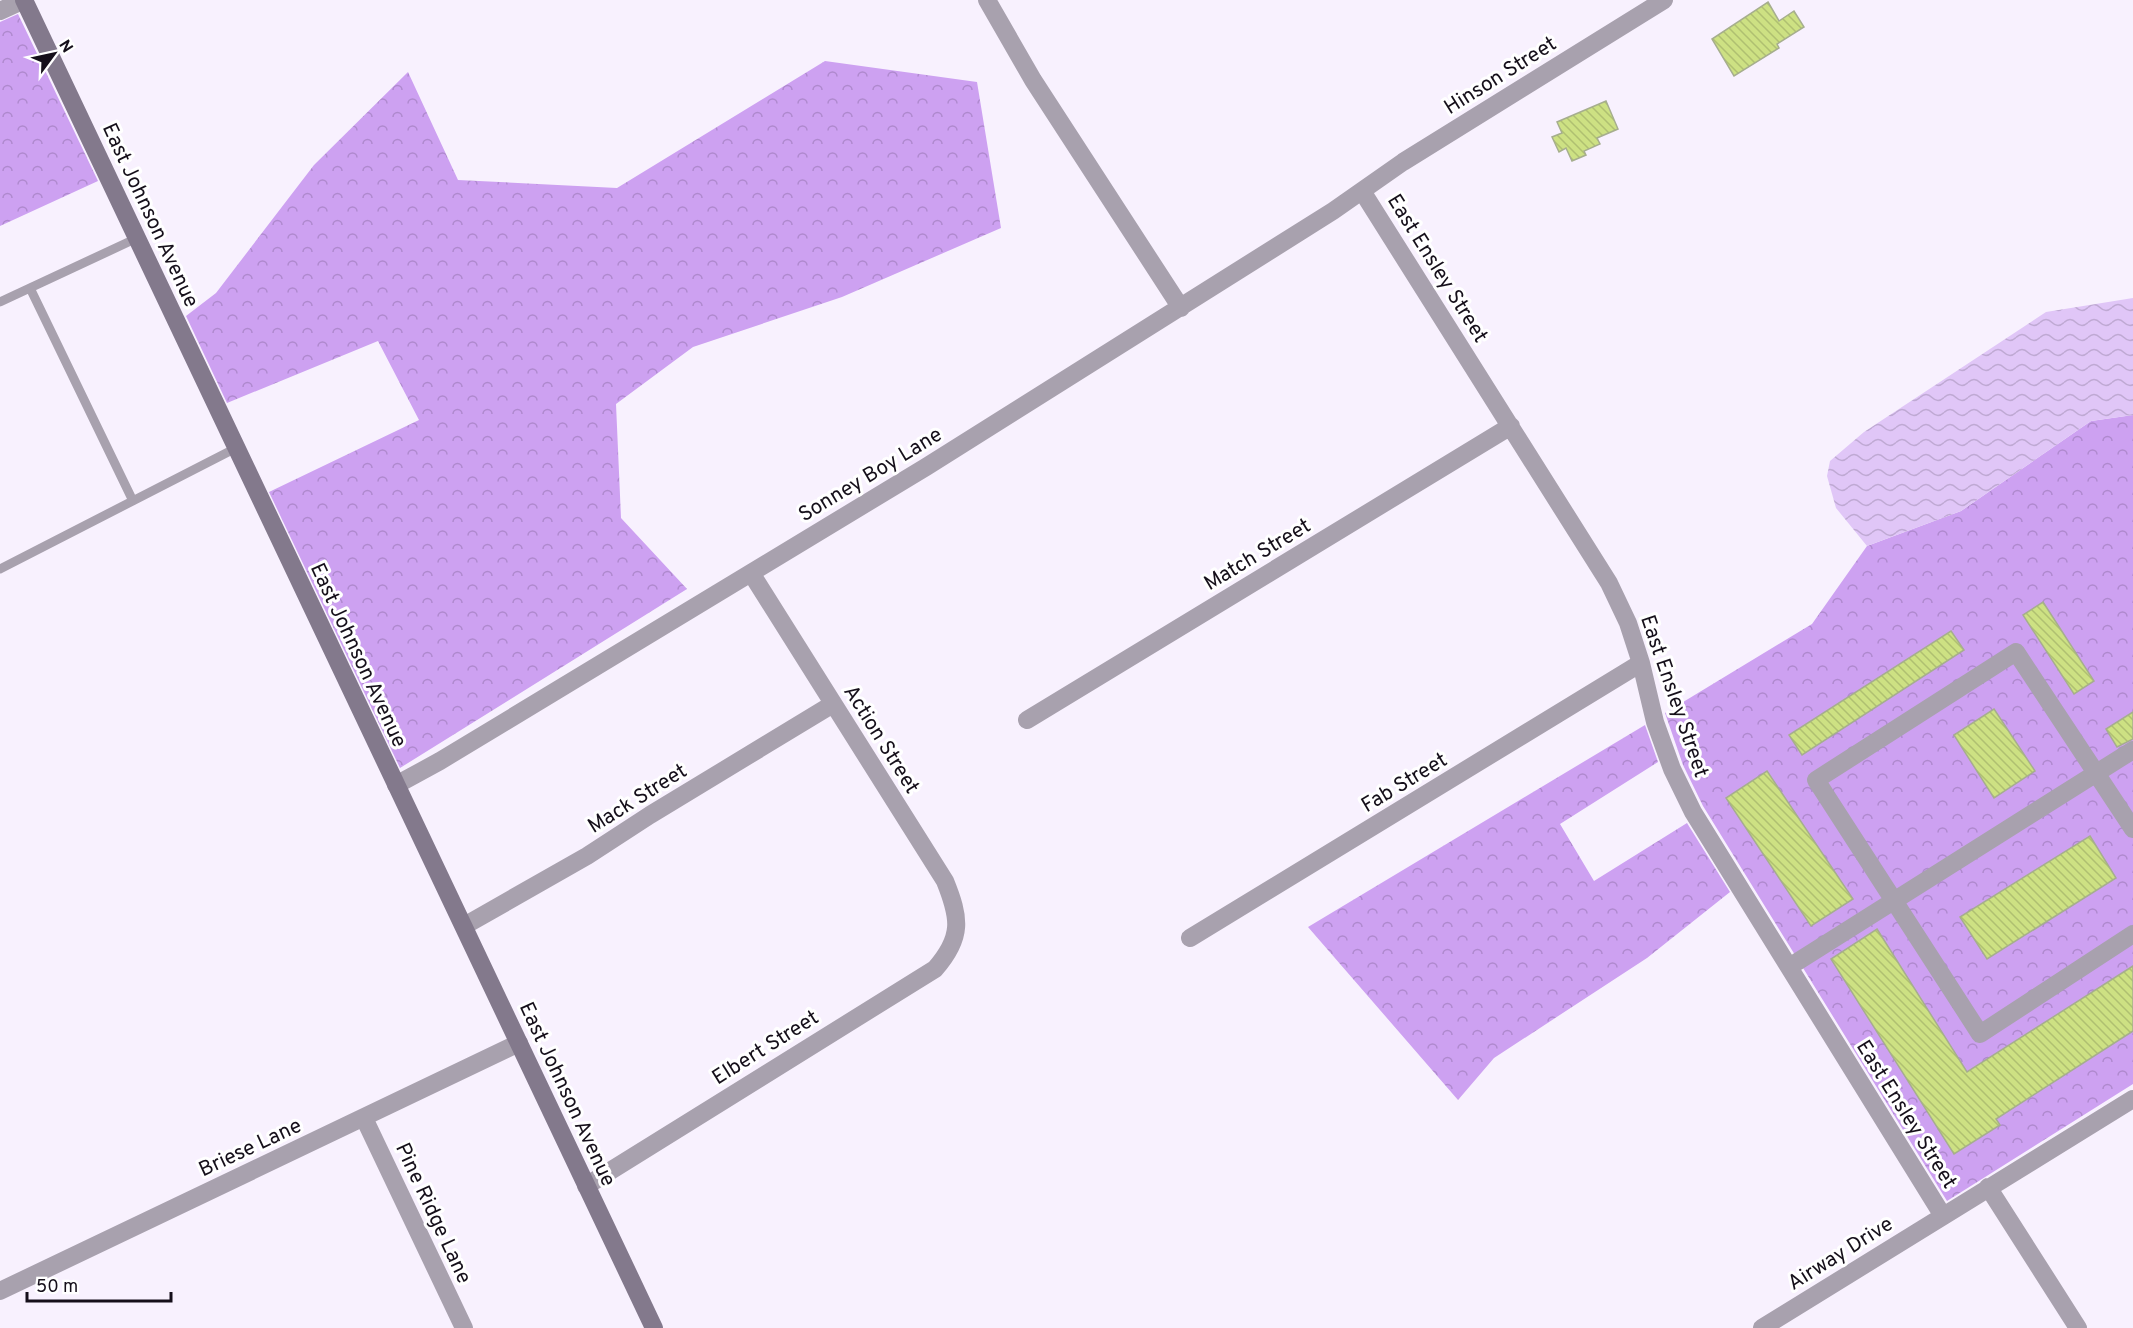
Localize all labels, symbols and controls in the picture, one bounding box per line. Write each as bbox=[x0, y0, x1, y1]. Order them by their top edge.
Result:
north arrow bbox=[24, 24, 84, 84]
street label: Hinson Street bbox=[1439, 31, 1562, 122]
text: N bbox=[53, 37, 76, 57]
street label: East Johnson Avenue bbox=[95, 119, 204, 312]
street label: East Ensley Street bbox=[1380, 189, 1493, 348]
street label: Sonney Boy Lane bbox=[794, 422, 948, 529]
street label: Match Street bbox=[1199, 513, 1316, 598]
street label: East Johnson Avenue bbox=[303, 559, 412, 752]
street label: East Ensley Street bbox=[1633, 612, 1714, 781]
street label: Action Street bbox=[837, 680, 925, 799]
street label: Fab Street bbox=[1357, 747, 1453, 820]
street label: Mack Street bbox=[583, 758, 692, 840]
street label: East Johnson Avenue bbox=[512, 998, 621, 1191]
street label: Elbert Street bbox=[707, 1005, 824, 1092]
street label: East Ensley Street bbox=[1849, 1035, 1962, 1194]
street label: Briese Lane bbox=[195, 1113, 306, 1184]
street label: Pine Ridge Lane bbox=[388, 1139, 477, 1288]
street label: Airway Drive bbox=[1783, 1211, 1899, 1297]
scale bar bbox=[27, 1265, 171, 1303]
text: 50 m bbox=[36, 1276, 78, 1299]

